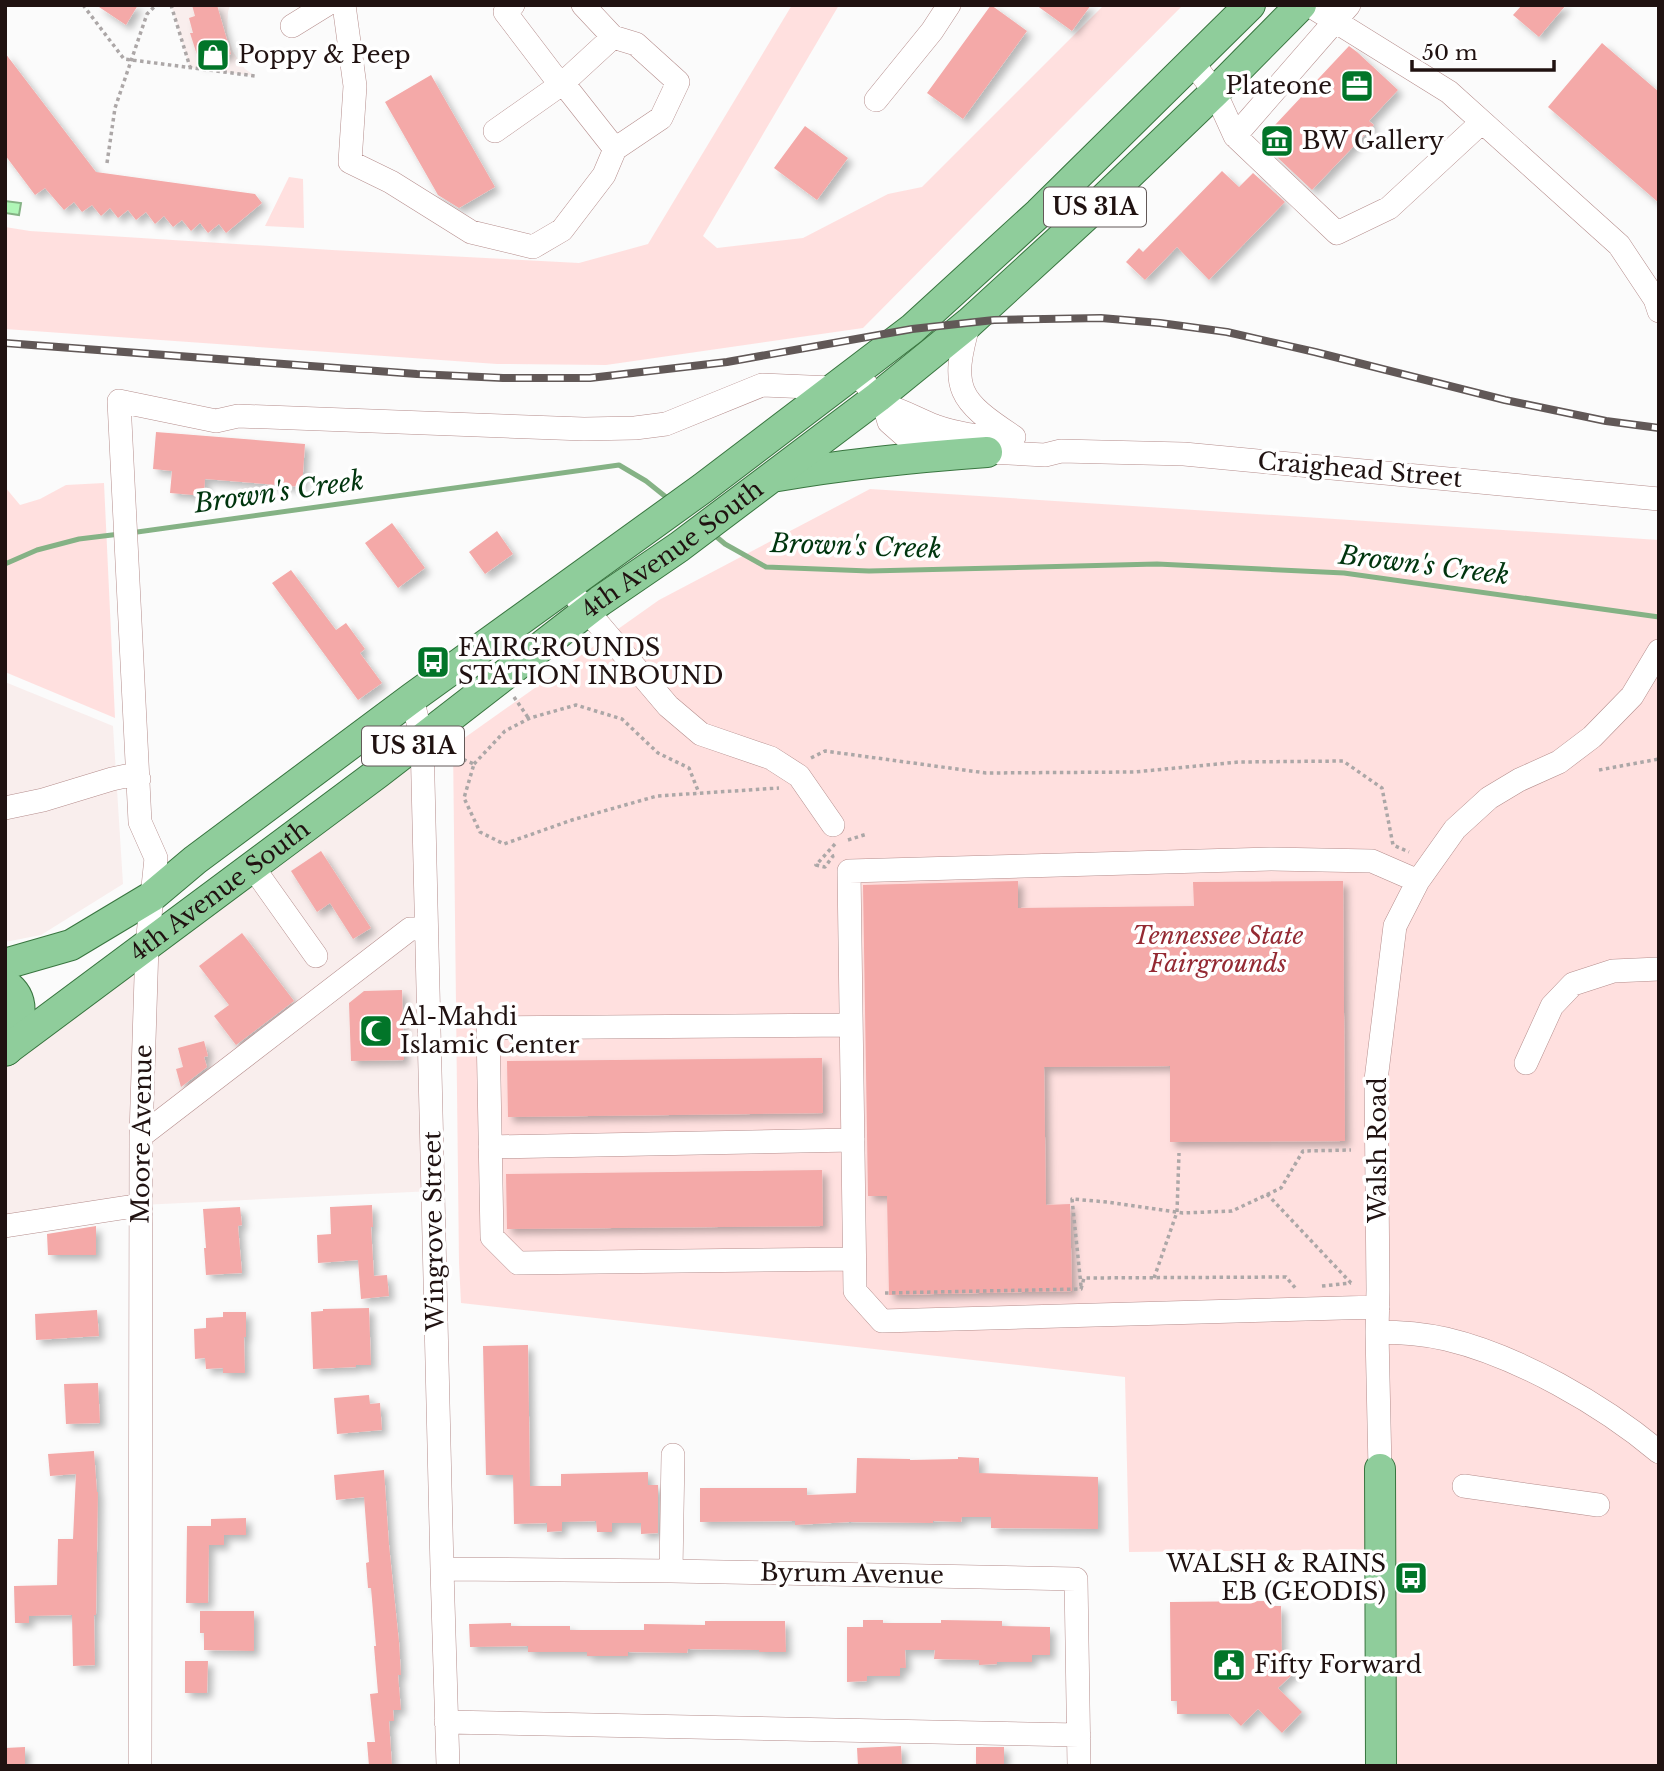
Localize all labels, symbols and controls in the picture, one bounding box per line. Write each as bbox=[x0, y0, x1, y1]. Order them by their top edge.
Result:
scale bar bbox=[1412, 28, 1554, 72]
shop icon: Poppy & Peep bbox=[194, 36, 232, 74]
place label: Poppy & Peep bbox=[238, 40, 411, 69]
text: 50 m bbox=[1422, 40, 1478, 66]
office icon: Plateone bbox=[1338, 67, 1376, 105]
place label: Plateone bbox=[1226, 71, 1332, 100]
museum icon: BW Gallery bbox=[1258, 122, 1296, 160]
place label: BW Gallery bbox=[1302, 126, 1445, 155]
road number: US 31A bbox=[1044, 188, 1146, 227]
street label: Craighead Street bbox=[1256, 446, 1464, 493]
water label: Brown's Creek bbox=[191, 464, 366, 520]
street label: 4th Avenue South bbox=[575, 474, 769, 624]
water label: Brown's Creek bbox=[769, 527, 942, 565]
water label: Brown's Creek bbox=[1336, 539, 1511, 591]
place label: FAIRGROUNDS STATION INBOUND bbox=[458, 633, 723, 690]
bus stop icon: FAIRGROUNDS STATION INBOUND bbox=[414, 643, 452, 681]
road number: US 31A bbox=[362, 726, 464, 766]
street label: 4th Avenue South bbox=[124, 814, 315, 967]
park label: Tennessee State Fairgrounds bbox=[1132, 921, 1304, 978]
place label: Al-Mahdi Islamic Center bbox=[399, 1002, 580, 1059]
mosque icon: Al-Mahdi Islamic Center bbox=[357, 1012, 395, 1050]
street label: Moore Avenue bbox=[125, 1044, 158, 1224]
street label: Walsh Road bbox=[1363, 1077, 1392, 1224]
street label: Wingrove Street bbox=[417, 1131, 450, 1332]
place label: WALSH & RAINS EB (GEODIS) bbox=[1166, 1549, 1386, 1606]
street label: Byrum Avenue bbox=[760, 1557, 944, 1590]
bus stop icon: WALSH & RAINS EB (GEODIS) bbox=[1392, 1559, 1430, 1597]
public building icon: Fifty Forward bbox=[1210, 1646, 1248, 1684]
place label: Fifty Forward bbox=[1254, 1650, 1422, 1679]

